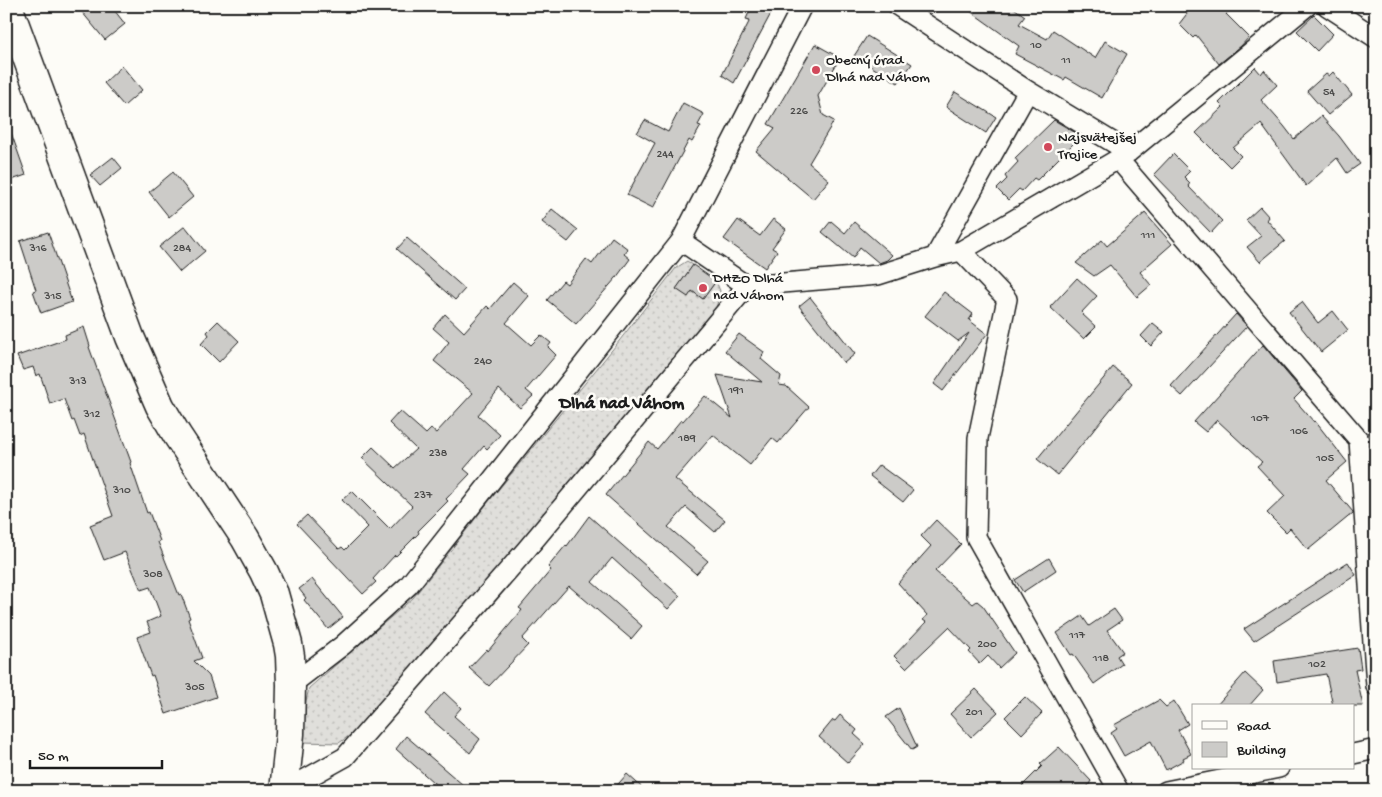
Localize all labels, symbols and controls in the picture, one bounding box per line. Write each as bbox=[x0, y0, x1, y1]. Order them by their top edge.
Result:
house number: 10 bbox=[1029, 39, 1042, 53]
place label: Obecný úrad Dlhá nad Váhom bbox=[825, 52, 930, 87]
house number: 11 bbox=[1060, 54, 1071, 68]
marker: Obecný úrad Dlhá nad Váhom bbox=[810, 64, 822, 76]
house number: 54 bbox=[1323, 86, 1335, 100]
house number: 226 bbox=[790, 105, 809, 119]
place label: Najsvätejšej Trojice bbox=[1057, 129, 1137, 164]
marker: Najsvätejšej Trojice bbox=[1042, 141, 1054, 153]
house number: 244 bbox=[656, 148, 674, 162]
house number: 111 bbox=[1140, 229, 1155, 243]
house number: 316 bbox=[28, 242, 47, 256]
house number: 284 bbox=[173, 242, 191, 256]
place label: DHZO Dlhá nad Váhom bbox=[712, 270, 784, 305]
marker: DHZO Dlhá nad Váhom bbox=[697, 282, 709, 294]
house number: 315 bbox=[43, 290, 62, 304]
house number: 240 bbox=[474, 355, 492, 369]
house number: 313 bbox=[68, 375, 87, 389]
house number: 191 bbox=[727, 384, 744, 398]
district label: Dlhá nad Váhom bbox=[558, 394, 685, 415]
house number: 312 bbox=[83, 408, 101, 422]
house number: 107 bbox=[1250, 412, 1270, 426]
house number: 106 bbox=[1289, 425, 1309, 439]
house number: 189 bbox=[677, 432, 696, 446]
house number: 238 bbox=[429, 447, 448, 461]
house number: 105 bbox=[1315, 452, 1334, 466]
house number: 310 bbox=[112, 484, 131, 498]
house number: 237 bbox=[414, 489, 433, 503]
house number: 308 bbox=[142, 568, 163, 582]
house number: 117 bbox=[1068, 629, 1086, 643]
house number: 200 bbox=[977, 638, 997, 652]
house number: 118 bbox=[1092, 652, 1110, 666]
house number: 102 bbox=[1307, 658, 1326, 672]
house number: 305 bbox=[184, 681, 205, 695]
legend bbox=[1192, 704, 1354, 770]
house number: 201 bbox=[965, 706, 983, 720]
text: Road bbox=[1237, 718, 1271, 736]
scale bar bbox=[30, 737, 162, 769]
text: Building bbox=[1236, 742, 1286, 760]
text: 50 m bbox=[38, 748, 69, 766]

